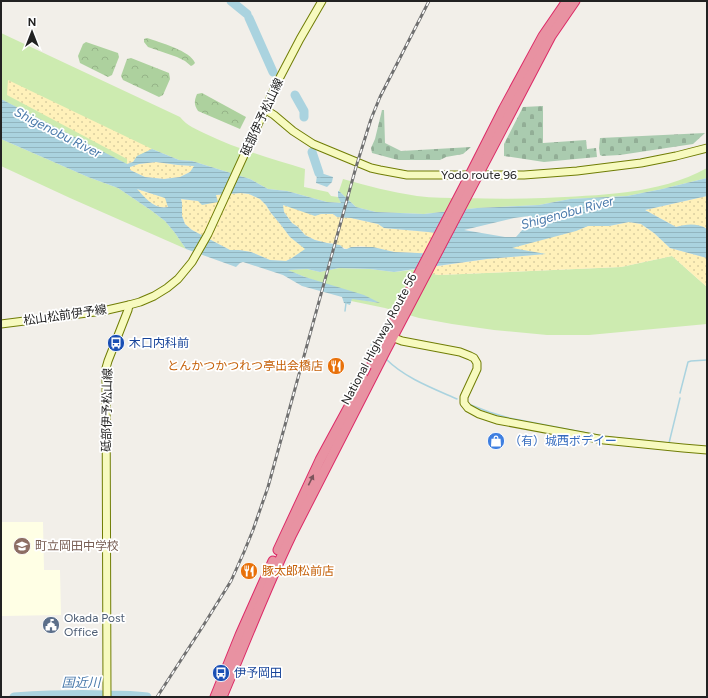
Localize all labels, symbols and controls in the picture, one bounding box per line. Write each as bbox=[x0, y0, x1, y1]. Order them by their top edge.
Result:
north arrow bbox=[12, 12, 52, 52]
text: N bbox=[28, 16, 36, 29]
street label: 砥部伊予松山線 bbox=[238, 76, 286, 158]
water label: Shigenobu River bbox=[12, 104, 104, 161]
street label: Yodo route 96 bbox=[441, 168, 517, 182]
water label: Shigenobu River bbox=[519, 193, 616, 232]
street label: National Highway Route 56 bbox=[338, 271, 420, 407]
street label: 松山松前伊予線 bbox=[22, 302, 108, 328]
bus stop icon: 木口内科前 bbox=[106, 333, 126, 353]
place label: 木口内科前 bbox=[129, 336, 189, 350]
restaurant icon: とんかつかつれつ亭出会橋店 bbox=[326, 356, 346, 376]
place label: とんかつかつれつ亭出会橋店 bbox=[167, 359, 323, 373]
street label: 砥部伊予松山線 bbox=[99, 368, 115, 452]
shop icon: （有）城西ボデイー bbox=[486, 431, 506, 451]
place label: （有）城西ボデイー bbox=[509, 434, 617, 448]
one-way arrow bbox=[308, 474, 314, 486]
school or university icon: 町立岡田中学校 bbox=[12, 536, 32, 556]
place label: 町立岡田中学校 bbox=[35, 539, 119, 553]
restaurant icon: 豚太郎松前店 bbox=[239, 561, 259, 581]
place label: 豚太郎松前店 bbox=[262, 564, 334, 578]
place label: Okada Post Office bbox=[64, 611, 126, 639]
public building icon: Okada Post Office bbox=[41, 615, 61, 635]
bus stop icon: 伊予岡田 bbox=[211, 663, 231, 683]
place label: 伊予岡田 bbox=[234, 666, 282, 680]
water label: 国近川 bbox=[61, 675, 102, 690]

